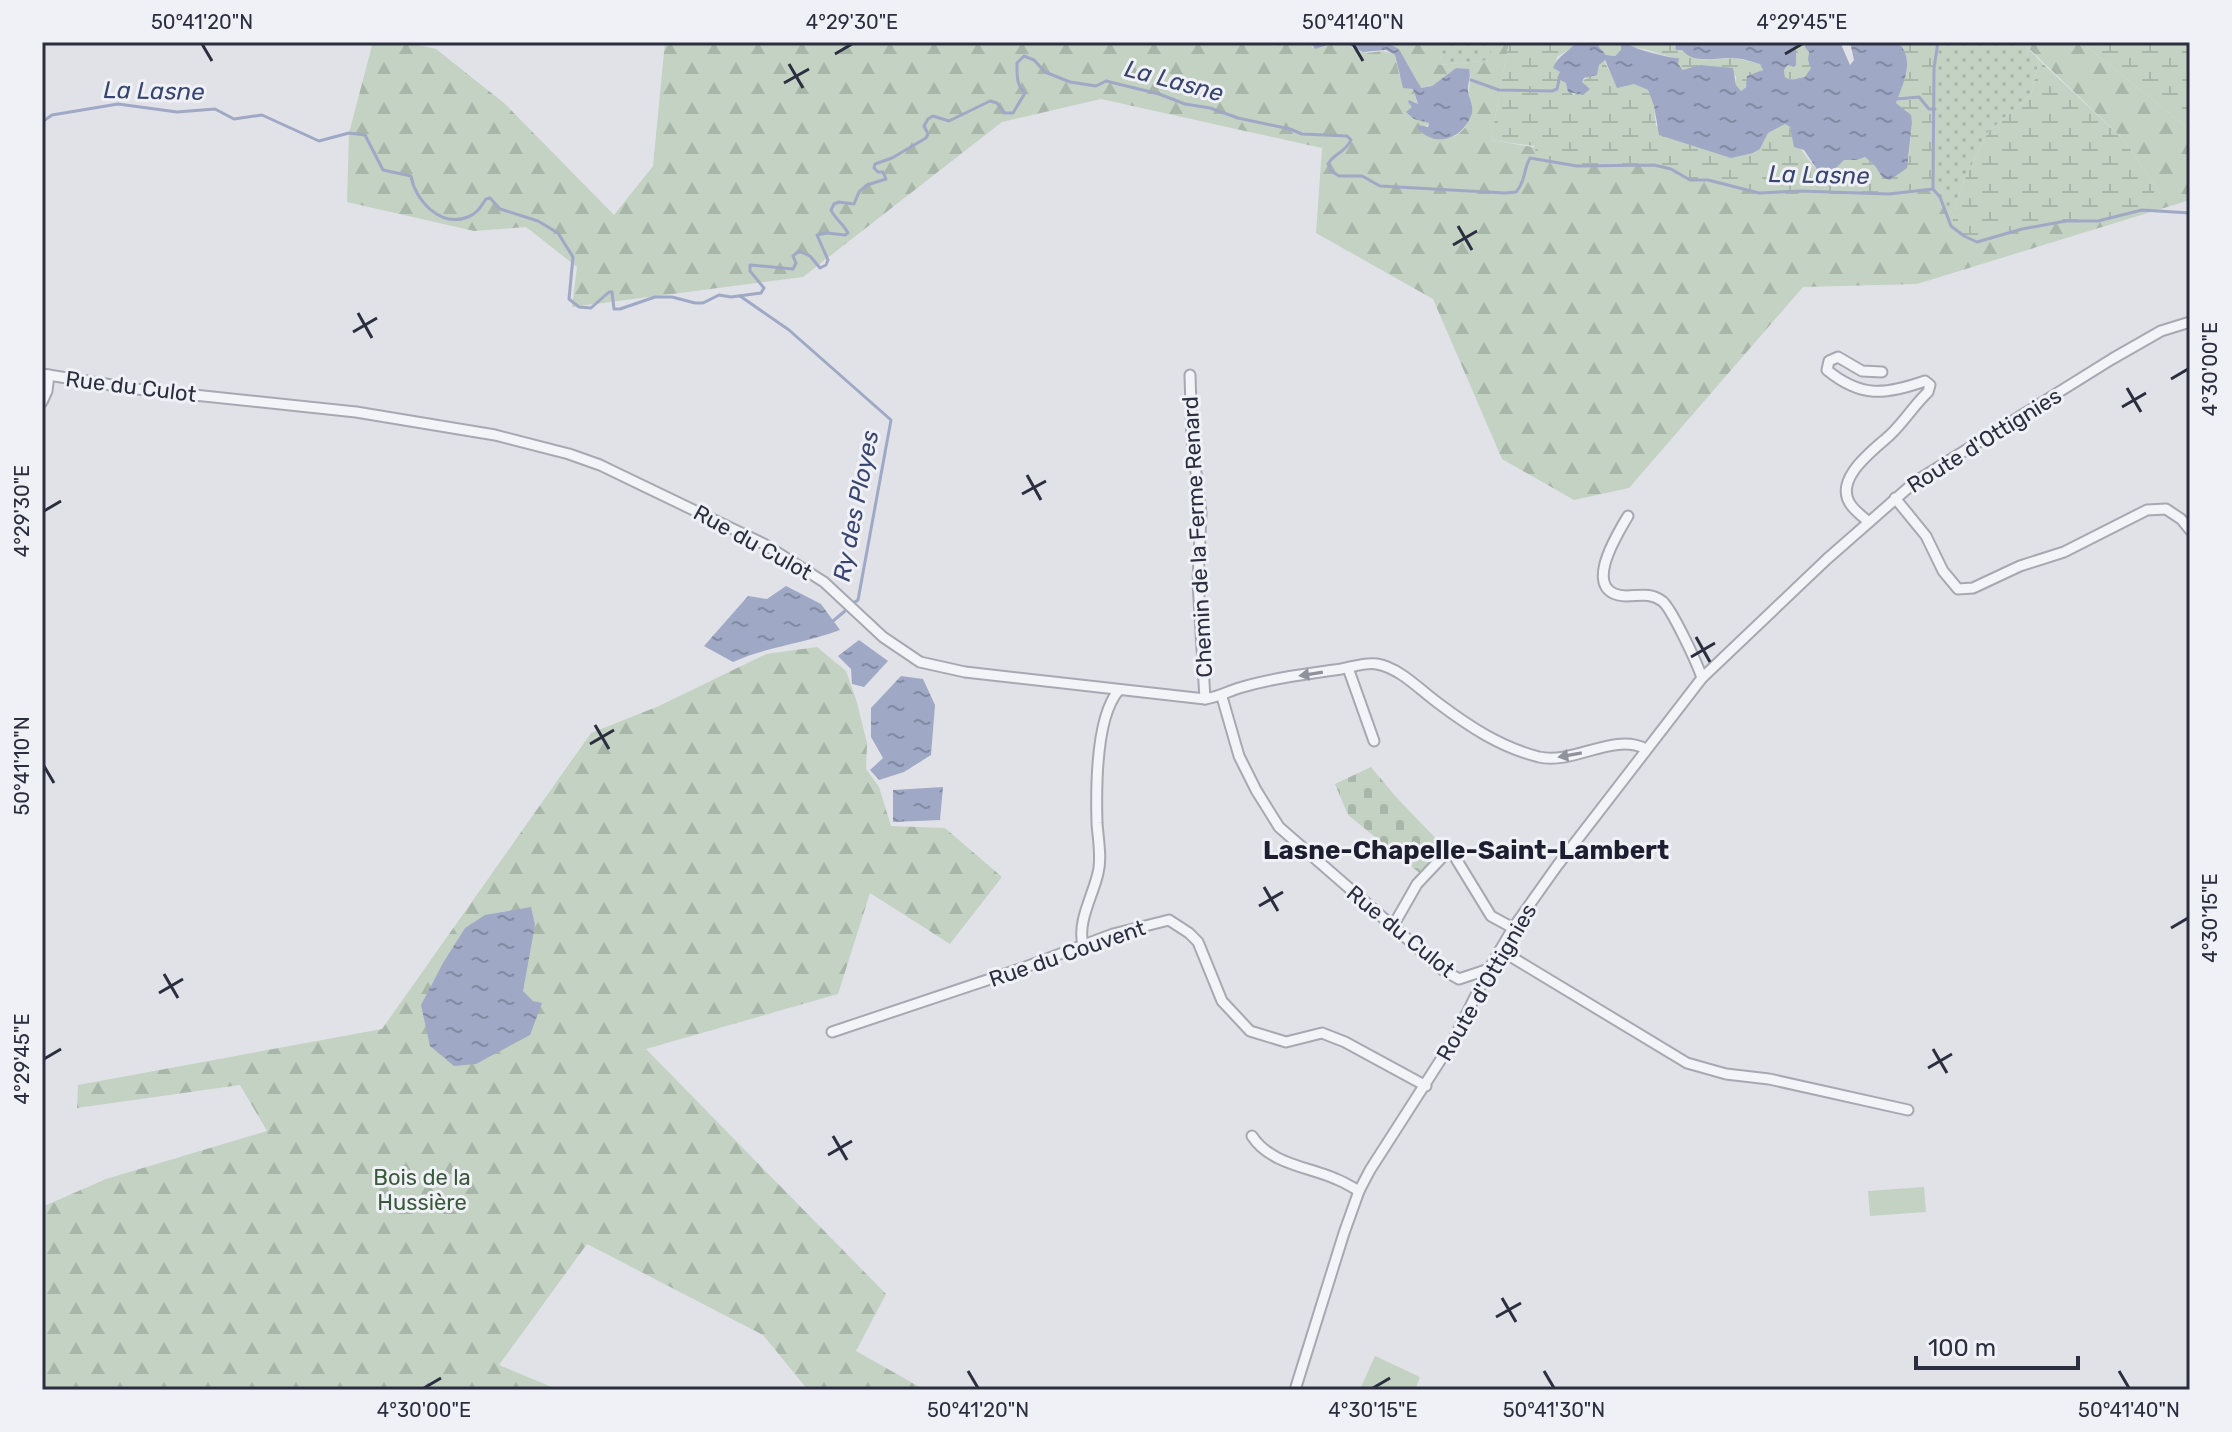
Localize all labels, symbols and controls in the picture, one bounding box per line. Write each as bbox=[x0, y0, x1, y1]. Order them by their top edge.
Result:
text: 50°41'20"N bbox=[151, 10, 253, 34]
text: 4°29'30"E bbox=[806, 10, 898, 34]
text: 50°41'40"N bbox=[1302, 10, 1404, 34]
text: 4°29'45"E bbox=[1756, 10, 1848, 34]
water label: La Lasne bbox=[1122, 54, 1226, 108]
water label: La Lasne bbox=[103, 76, 205, 106]
water label: La Lasne bbox=[1768, 160, 1870, 190]
text: 4°30'00"E bbox=[2198, 322, 2222, 416]
street label: Rue du Culot bbox=[64, 365, 198, 408]
street label: Route d'Ottignies bbox=[1902, 382, 2067, 499]
street label: Chemin de la Ferme Renard bbox=[1177, 396, 1218, 678]
water label: Ry des Ployes bbox=[828, 428, 884, 584]
text: 4°29'30"E bbox=[10, 465, 34, 557]
street label: Rue du Culot bbox=[689, 499, 817, 586]
one-way arrow bbox=[1298, 668, 1323, 680]
text: 50°41'10"N bbox=[10, 716, 34, 816]
one-way arrow bbox=[1558, 749, 1583, 762]
district label: Lasne-Chapelle-Saint-Lambert bbox=[1263, 835, 1669, 866]
text: 4°30'15"E bbox=[2198, 873, 2222, 963]
street label: Rue du Culot bbox=[1341, 880, 1461, 983]
street label: Route d'Ottignies bbox=[1430, 899, 1542, 1066]
street label: Rue du Couvent bbox=[985, 914, 1149, 993]
text: 4°29'45"E bbox=[10, 1013, 34, 1105]
park label: Bois de la Hussière bbox=[373, 1164, 471, 1216]
scale bar bbox=[1916, 1320, 2078, 1370]
text: 100 m bbox=[1928, 1334, 1996, 1362]
text: 4°30'00"E bbox=[377, 1398, 471, 1422]
text: 50°41'20"N bbox=[927, 1398, 1029, 1422]
text: 4°30'15"E bbox=[1328, 1398, 1418, 1422]
text: 50°41'30"N bbox=[1503, 1398, 1605, 1422]
text: 50°41'40"N bbox=[2078, 1398, 2180, 1422]

